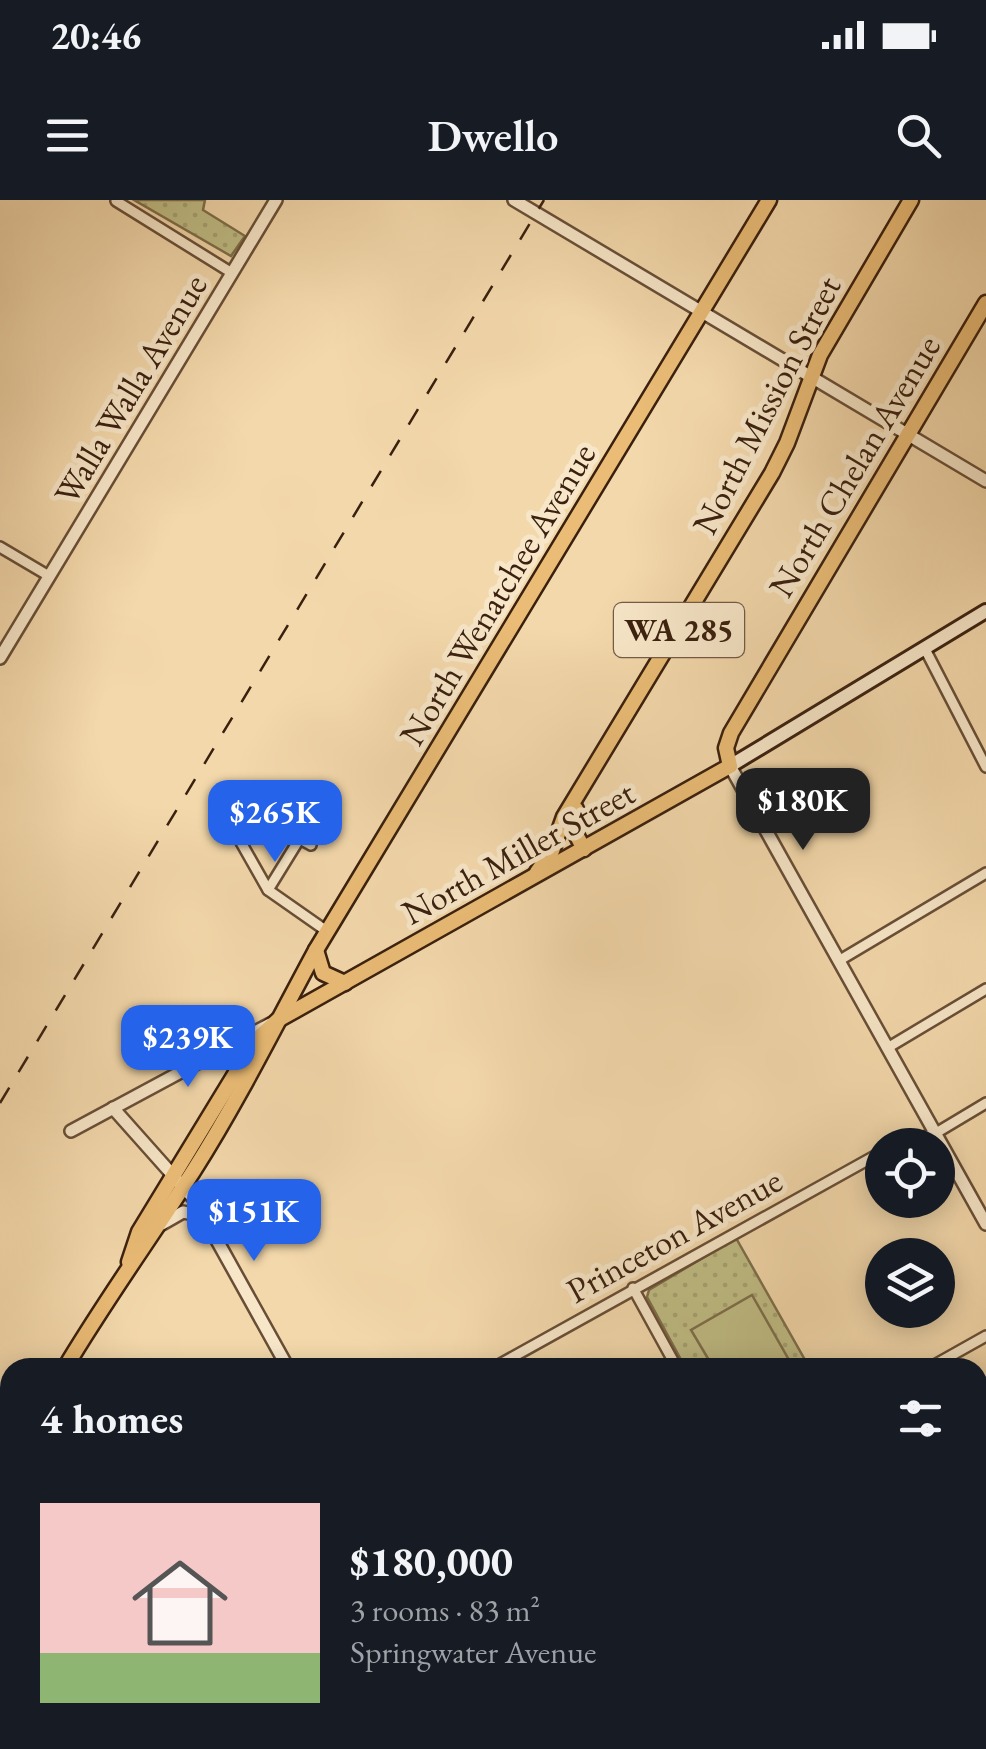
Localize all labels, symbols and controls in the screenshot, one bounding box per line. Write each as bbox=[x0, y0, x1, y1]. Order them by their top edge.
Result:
text: 20:46 bbox=[50, 11, 141, 60]
text: Dwello bbox=[428, 106, 558, 164]
icon: menu bbox=[40, 108, 95, 163]
icon: search bbox=[891, 108, 946, 163]
street label: Walla Walla Avenue bbox=[43, 266, 217, 512]
street label: North Mission Street bbox=[682, 268, 850, 542]
street label: North Chelan Avenue bbox=[758, 327, 950, 605]
street label: North Wenatchee Avenue bbox=[389, 435, 605, 753]
road number: WA 285 bbox=[614, 603, 744, 657]
pin: $180K bbox=[733, 768, 873, 853]
street label: North Miller Street bbox=[394, 770, 642, 934]
text: $180K bbox=[758, 779, 848, 821]
pin: $265K bbox=[205, 780, 345, 865]
text: $265K bbox=[230, 791, 320, 833]
pin: $239K bbox=[118, 1005, 258, 1090]
text: $239K bbox=[143, 1016, 233, 1058]
map controls bbox=[865, 1128, 955, 1328]
button: locate bbox=[865, 1128, 955, 1218]
street label: Princeton Avenue bbox=[558, 1157, 790, 1313]
pin: $151K bbox=[184, 1179, 324, 1264]
text: $151K bbox=[209, 1190, 299, 1232]
button: layers bbox=[865, 1238, 955, 1328]
text: 4 homes bbox=[40, 1391, 183, 1446]
icon: filters bbox=[893, 1391, 948, 1446]
text: $180,000 bbox=[350, 1534, 513, 1589]
icon: home bbox=[120, 1543, 240, 1663]
text: 3 rooms · 83 m² bbox=[350, 1589, 540, 1631]
text: Springwater Avenue bbox=[350, 1631, 597, 1673]

